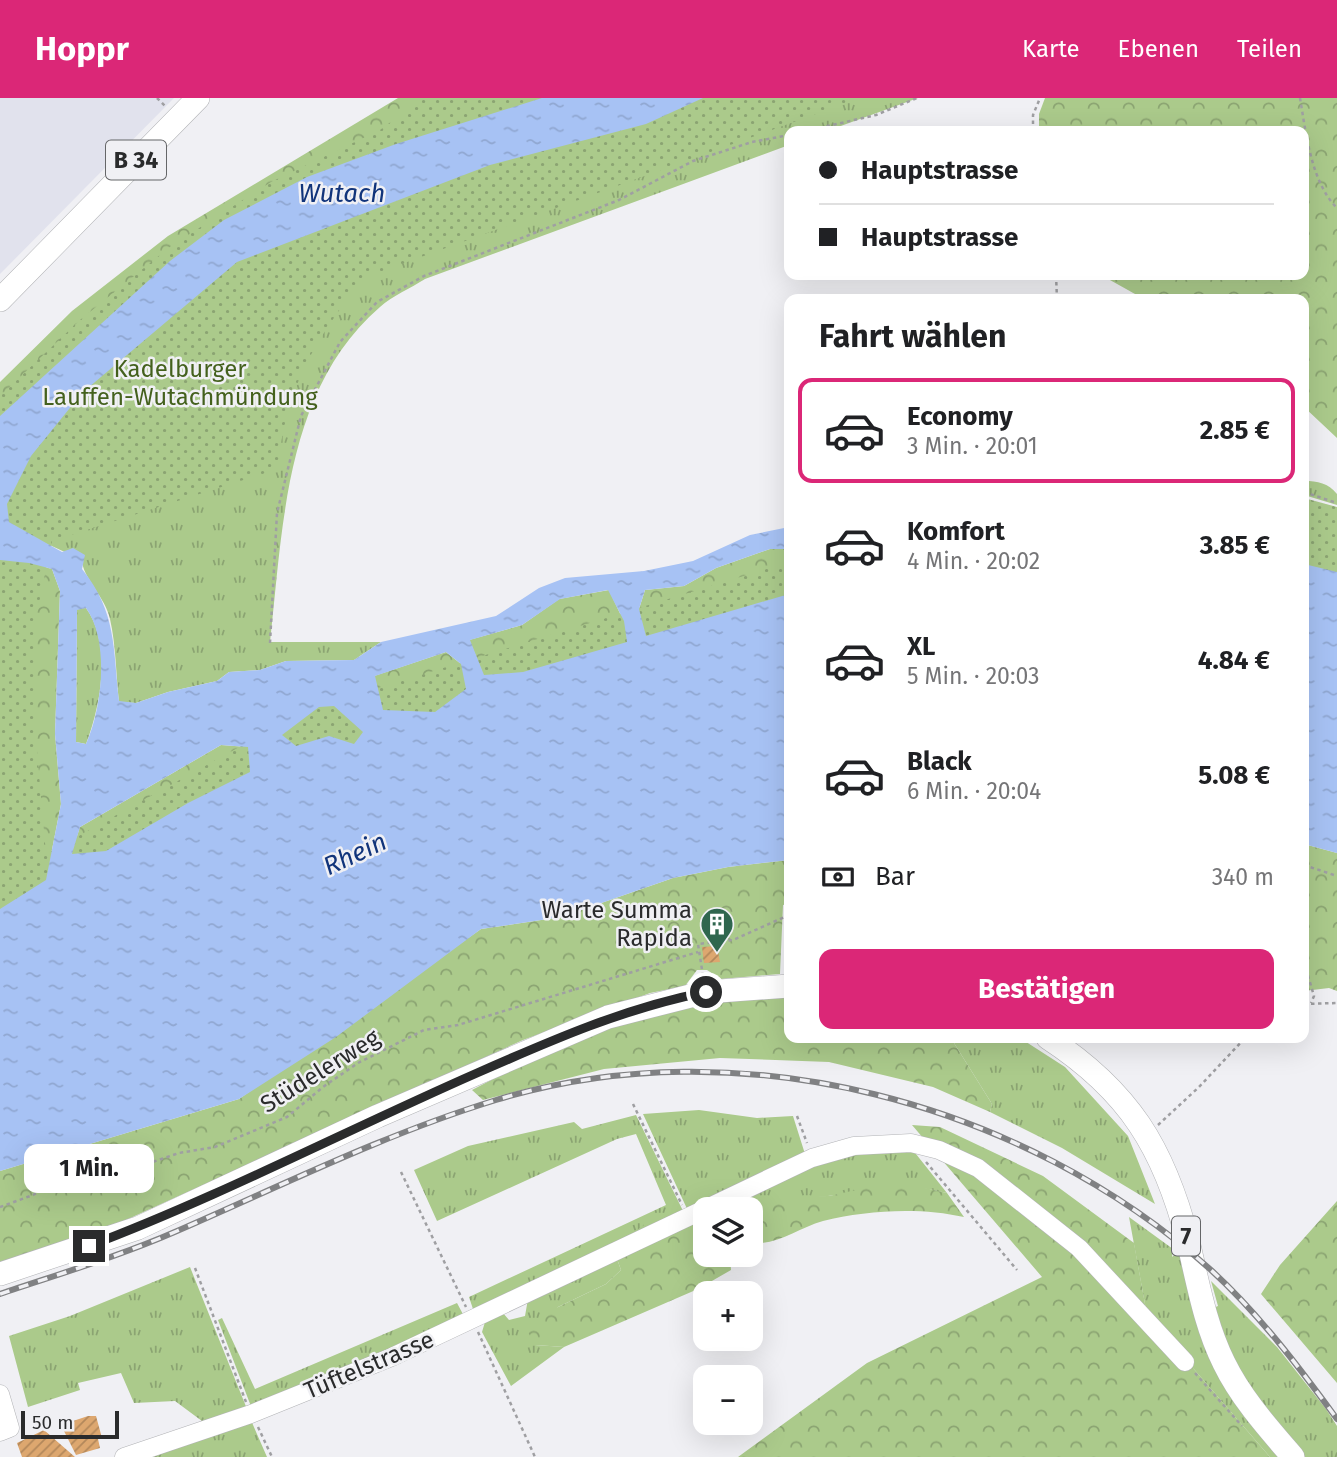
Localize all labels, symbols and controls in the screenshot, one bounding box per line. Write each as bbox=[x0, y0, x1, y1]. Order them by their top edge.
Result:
text: Hoppr bbox=[35, 29, 129, 69]
text: Karte bbox=[1022, 35, 1080, 63]
text: Ebenen bbox=[1118, 35, 1199, 63]
text: Teilen bbox=[1237, 35, 1302, 63]
road number: B 34 bbox=[106, 141, 166, 180]
text: Hauptstrasse bbox=[861, 155, 1018, 186]
water label: Wutach bbox=[299, 178, 385, 209]
text: Hauptstrasse bbox=[861, 222, 1018, 253]
text: Fahrt wählen bbox=[819, 317, 1006, 355]
park label: Kadelburger Lauffen-Wutachmündung bbox=[42, 355, 318, 411]
icon: car bbox=[823, 399, 886, 462]
text: Economy bbox=[907, 401, 1013, 432]
text: 2.85 € bbox=[1200, 415, 1270, 446]
text: 3 Min. · 20:01 bbox=[907, 432, 1038, 460]
icon: car bbox=[823, 514, 886, 577]
text: Komfort bbox=[907, 516, 1005, 547]
text: 3.85 € bbox=[1200, 530, 1270, 561]
text: 4 Min. · 20:02 bbox=[907, 547, 1040, 575]
icon: car bbox=[823, 629, 886, 692]
text: XL bbox=[907, 631, 935, 662]
text: 4.84 € bbox=[1198, 645, 1270, 676]
text: 5 Min. · 20:03 bbox=[907, 662, 1040, 690]
icon: car bbox=[823, 744, 886, 807]
text: Black bbox=[907, 746, 972, 777]
text: 5.08 € bbox=[1198, 760, 1270, 791]
text: 6 Min. · 20:04 bbox=[907, 777, 1041, 805]
water label: Rhein bbox=[318, 826, 392, 882]
icon: cash bbox=[819, 858, 857, 896]
text: Bar bbox=[875, 861, 915, 892]
text: 340 m bbox=[1212, 863, 1274, 891]
place label: Warte Summa Rapida bbox=[542, 896, 692, 952]
building icon: Warte Summa Rapida bbox=[698, 905, 736, 954]
button: Bestätigen bbox=[819, 949, 1274, 1029]
route start bbox=[690, 976, 722, 1008]
street label: Stüdelerweg bbox=[255, 1023, 385, 1119]
callout: 1 Min. bbox=[24, 1144, 154, 1194]
text: 1 Min. bbox=[59, 1154, 119, 1182]
map controls bbox=[693, 1197, 763, 1435]
button: layers bbox=[693, 1197, 763, 1267]
road number: 7 bbox=[1172, 1217, 1200, 1256]
route end bbox=[73, 1230, 105, 1262]
button: + bbox=[693, 1281, 763, 1351]
street label: Tüftelstrasse bbox=[300, 1325, 438, 1405]
button: − bbox=[693, 1365, 763, 1435]
scale bar bbox=[21, 1408, 119, 1440]
text: 50 m bbox=[32, 1411, 73, 1434]

